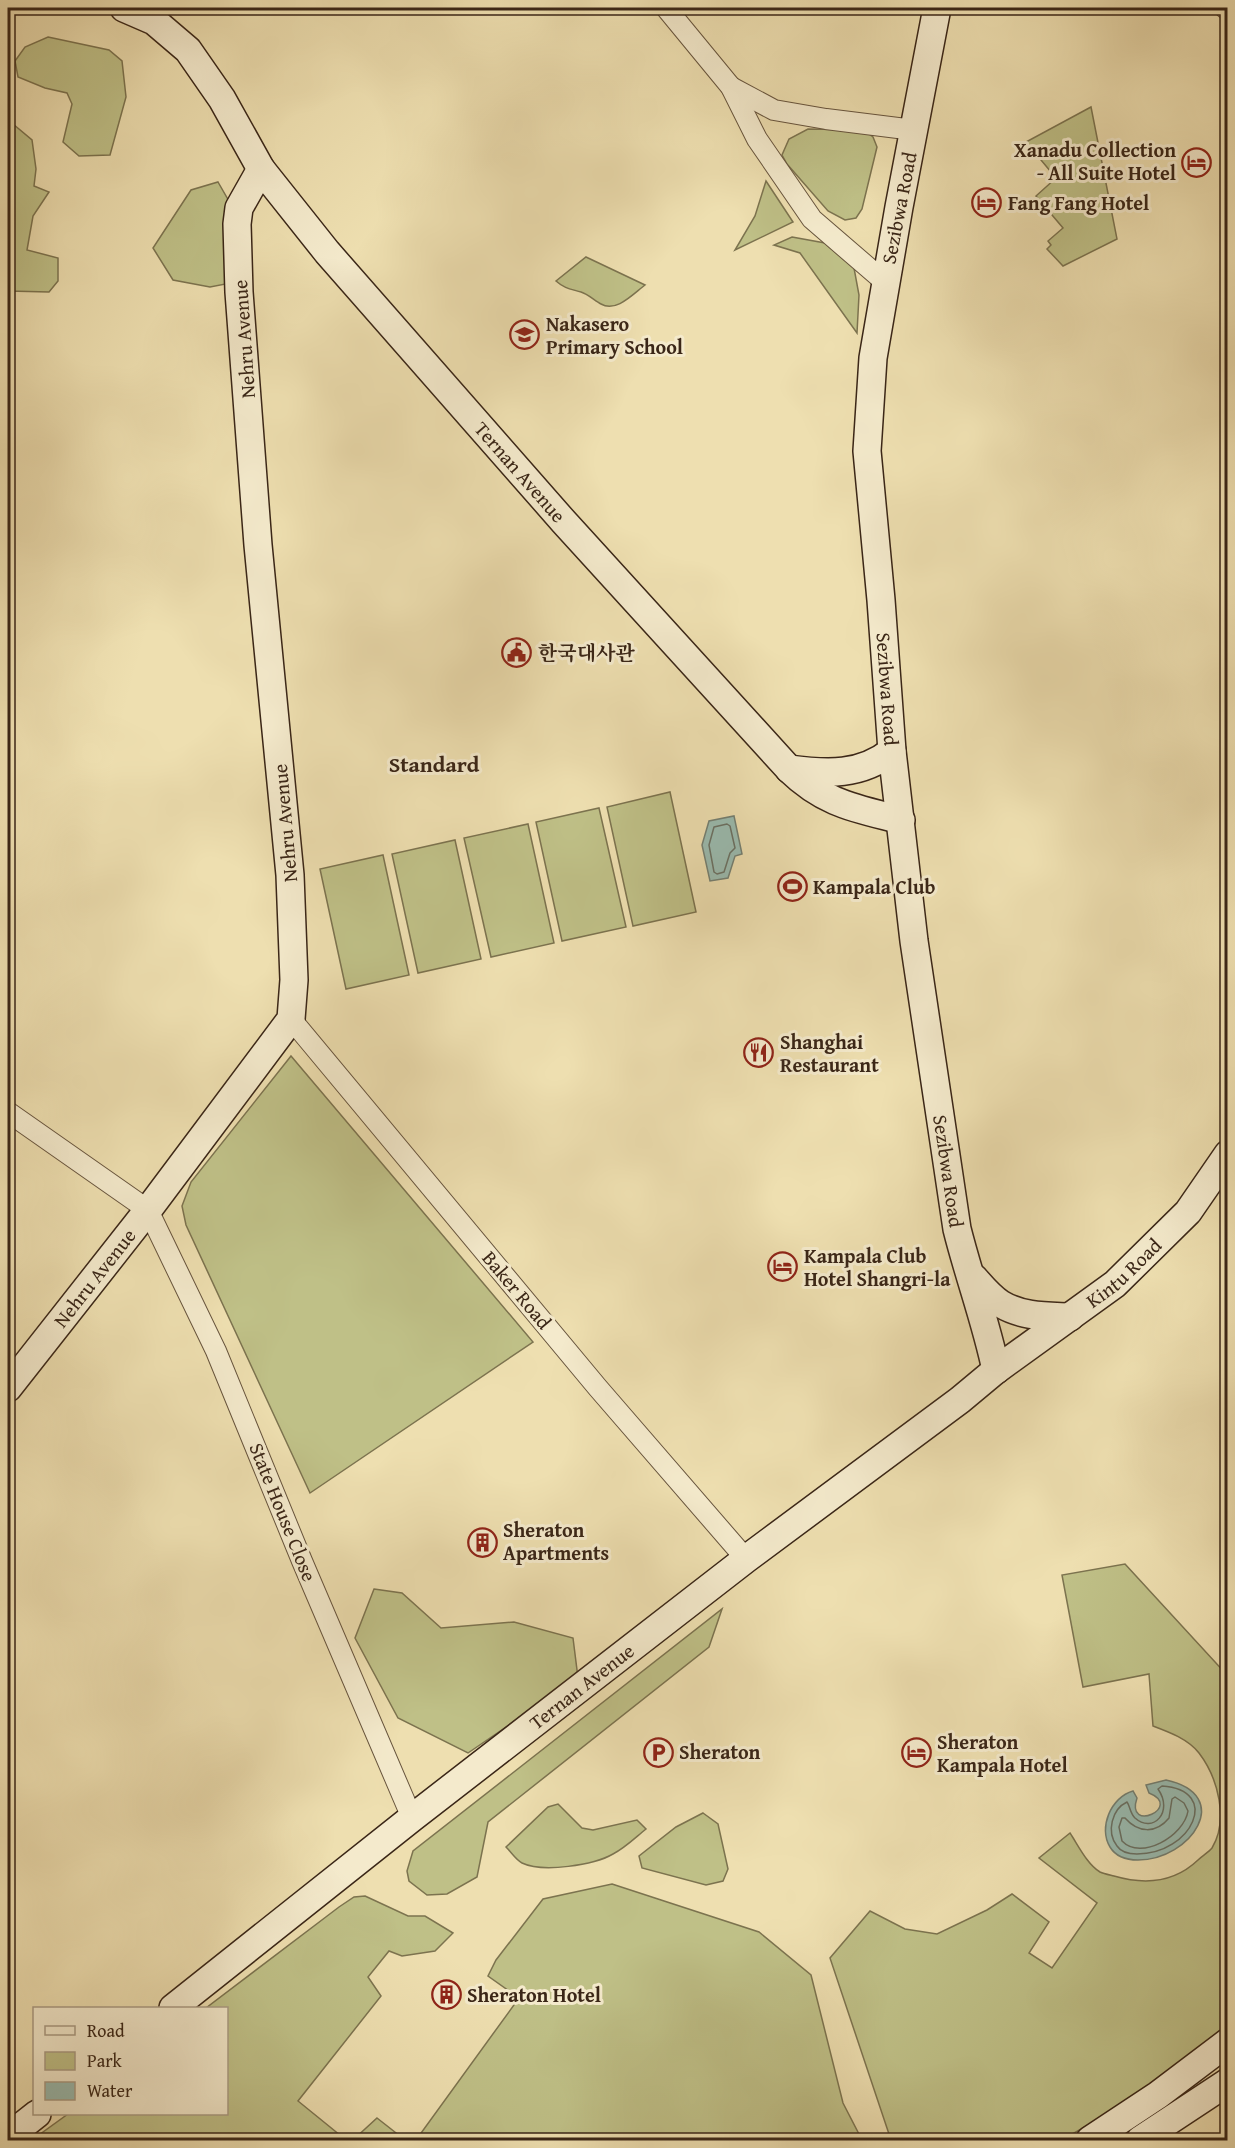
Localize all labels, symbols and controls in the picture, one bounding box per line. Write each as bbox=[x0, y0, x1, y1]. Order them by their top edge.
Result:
place label: Xanadu Collection - All Suite Hotel bbox=[1014, 135, 1176, 187]
hotel icon: Xanadu Collection - All Suite Hotel bbox=[1181, 146, 1213, 178]
street label: Sezibwa Road bbox=[873, 149, 924, 266]
hotel icon: Fang Fang Hotel bbox=[971, 187, 1003, 219]
place label: Fang Fang Hotel bbox=[1008, 188, 1149, 217]
street label: Nehru Avenue bbox=[225, 279, 262, 399]
place label: Nakasero Primary School bbox=[546, 309, 683, 361]
school or university icon: Nakasero Primary School bbox=[509, 319, 541, 351]
street label: Ternan Avenue bbox=[468, 415, 573, 529]
street label: Sezibwa Road bbox=[869, 631, 907, 747]
public building icon: 한국대사관 bbox=[501, 637, 533, 669]
place label: 한국대사관 bbox=[538, 638, 635, 667]
district label: Standard bbox=[389, 748, 480, 780]
street label: Nehru Avenue bbox=[265, 763, 304, 883]
sports icon: Kampala Club bbox=[776, 871, 808, 903]
place label: Kampala Club bbox=[813, 872, 936, 901]
place label: Shanghai Restaurant bbox=[780, 1027, 879, 1079]
restaurant icon: Shanghai Restaurant bbox=[743, 1037, 775, 1069]
street label: Sezibwa Road bbox=[926, 1113, 972, 1230]
street label: Nehru Avenue bbox=[46, 1222, 142, 1333]
street label: Kintu Road bbox=[1080, 1231, 1168, 1315]
place label: Kampala Club Hotel Shangri-la bbox=[804, 1241, 951, 1293]
street label: Baker Road bbox=[476, 1244, 559, 1335]
hotel icon: Kampala Club Hotel Shangri-la bbox=[767, 1251, 799, 1283]
street label: State House Close bbox=[242, 1438, 324, 1585]
place label: Sheraton Apartments bbox=[503, 1515, 609, 1567]
building icon: Sheraton Apartments bbox=[466, 1526, 498, 1558]
street label: Ternan Avenue bbox=[523, 1636, 640, 1736]
place label: Sheraton Kampala Hotel bbox=[937, 1727, 1068, 1779]
parking icon: Sheraton bbox=[642, 1736, 674, 1768]
place label: Sheraton bbox=[679, 1737, 761, 1766]
hotel icon: Sheraton Kampala Hotel bbox=[900, 1737, 932, 1769]
building icon: Sheraton Hotel bbox=[430, 1979, 462, 2011]
place label: Sheraton Hotel bbox=[467, 1980, 601, 2009]
legend bbox=[33, 2007, 228, 2115]
text: Road bbox=[87, 2017, 125, 2044]
text: Park bbox=[87, 2047, 123, 2074]
text: Water bbox=[87, 2077, 133, 2104]

